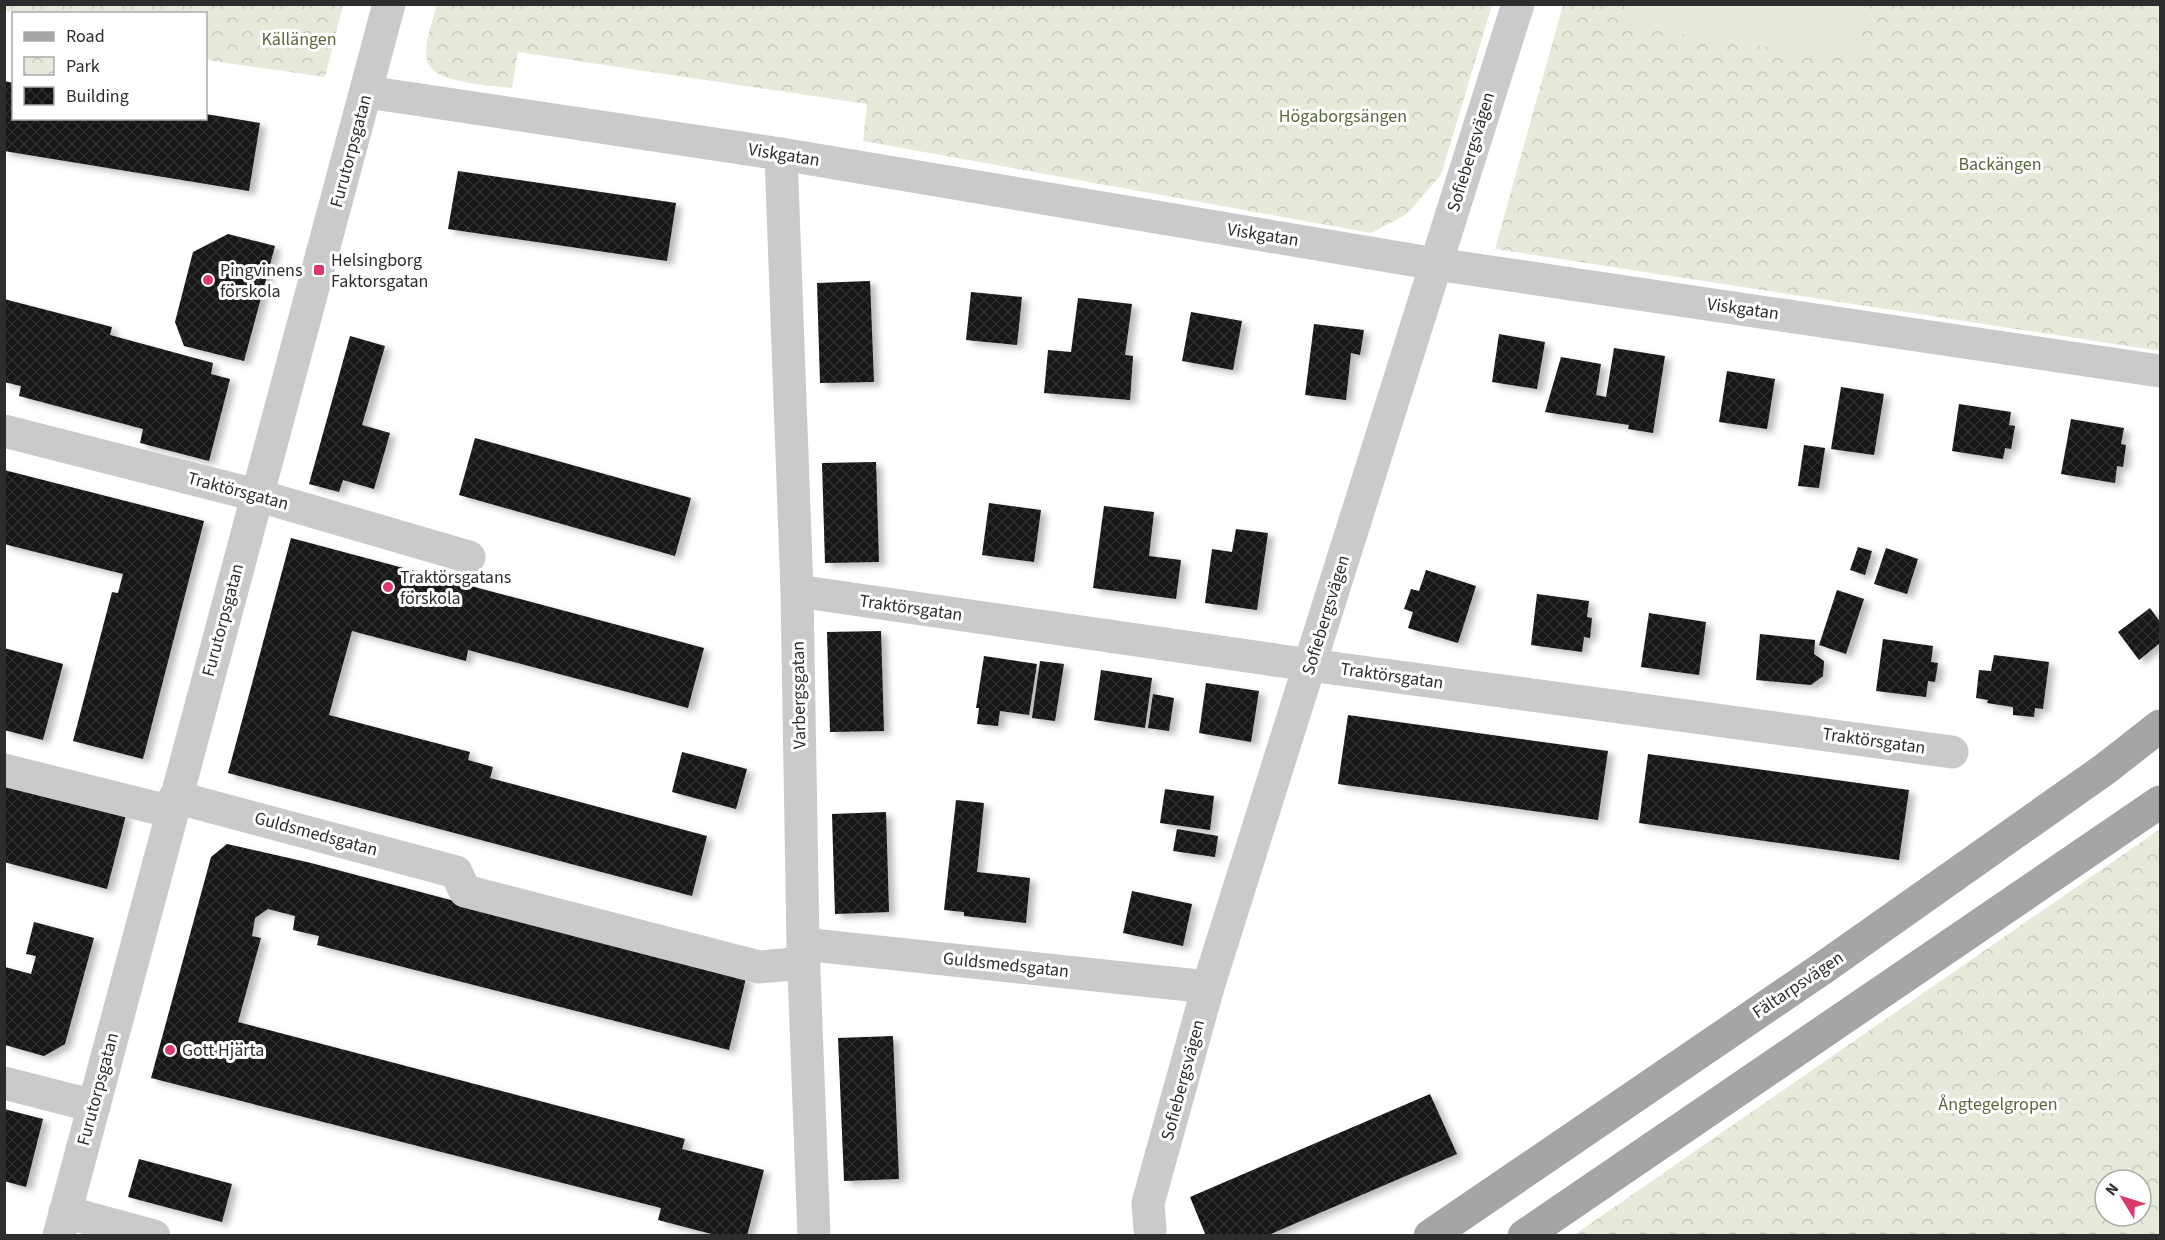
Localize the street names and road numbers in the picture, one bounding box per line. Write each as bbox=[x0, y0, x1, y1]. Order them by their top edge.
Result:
street label: Sofiebergsvägen bbox=[1441, 89, 1501, 215]
street label: Furutorpsgatan bbox=[324, 92, 378, 210]
street label: Viskgatan bbox=[746, 137, 822, 173]
street label: Viskgatan bbox=[1225, 217, 1301, 253]
street label: Viskgatan bbox=[1706, 292, 1780, 326]
street label: Traktörsgatan bbox=[185, 465, 291, 517]
street label: Sofiebergsvägen bbox=[1296, 552, 1356, 678]
street label: Furutorpsgatan bbox=[196, 561, 250, 679]
street label: Traktörsgatan bbox=[858, 588, 964, 628]
street label: Varbergsgatan bbox=[786, 641, 812, 749]
street label: Traktörsgatan bbox=[1339, 656, 1445, 696]
street label: Traktörsgatan bbox=[1821, 721, 1927, 761]
street label: Guldsmedsgatan bbox=[252, 806, 380, 862]
street label: Fältarpsvägen bbox=[1747, 945, 1849, 1025]
street label: Guldsmedsgatan bbox=[942, 946, 1070, 984]
street label: Sofiebergsvägen bbox=[1155, 1017, 1211, 1143]
street label: Furutorpsgatan bbox=[71, 1030, 125, 1148]

